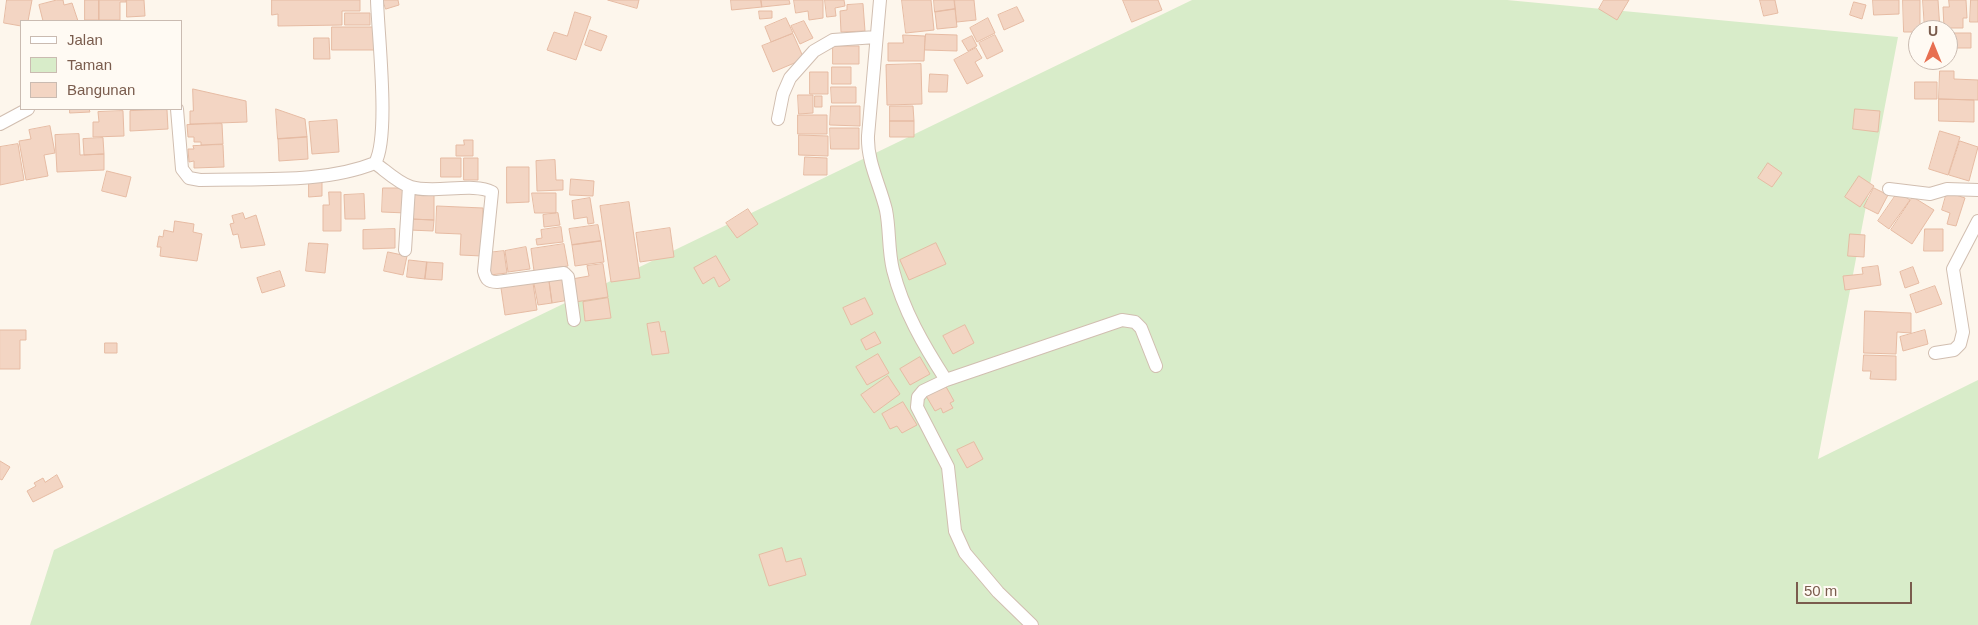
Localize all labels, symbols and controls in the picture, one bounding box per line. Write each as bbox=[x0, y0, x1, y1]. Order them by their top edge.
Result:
legend bbox=[20, 20, 182, 110]
north arrow bbox=[1908, 20, 1958, 70]
text: U bbox=[1928, 23, 1938, 39]
text: Jalan bbox=[67, 31, 103, 48]
text: Taman bbox=[67, 56, 112, 73]
text: Bangunan bbox=[67, 81, 135, 98]
scale bar bbox=[1798, 572, 1914, 604]
text: 50 m bbox=[1804, 582, 1837, 599]

